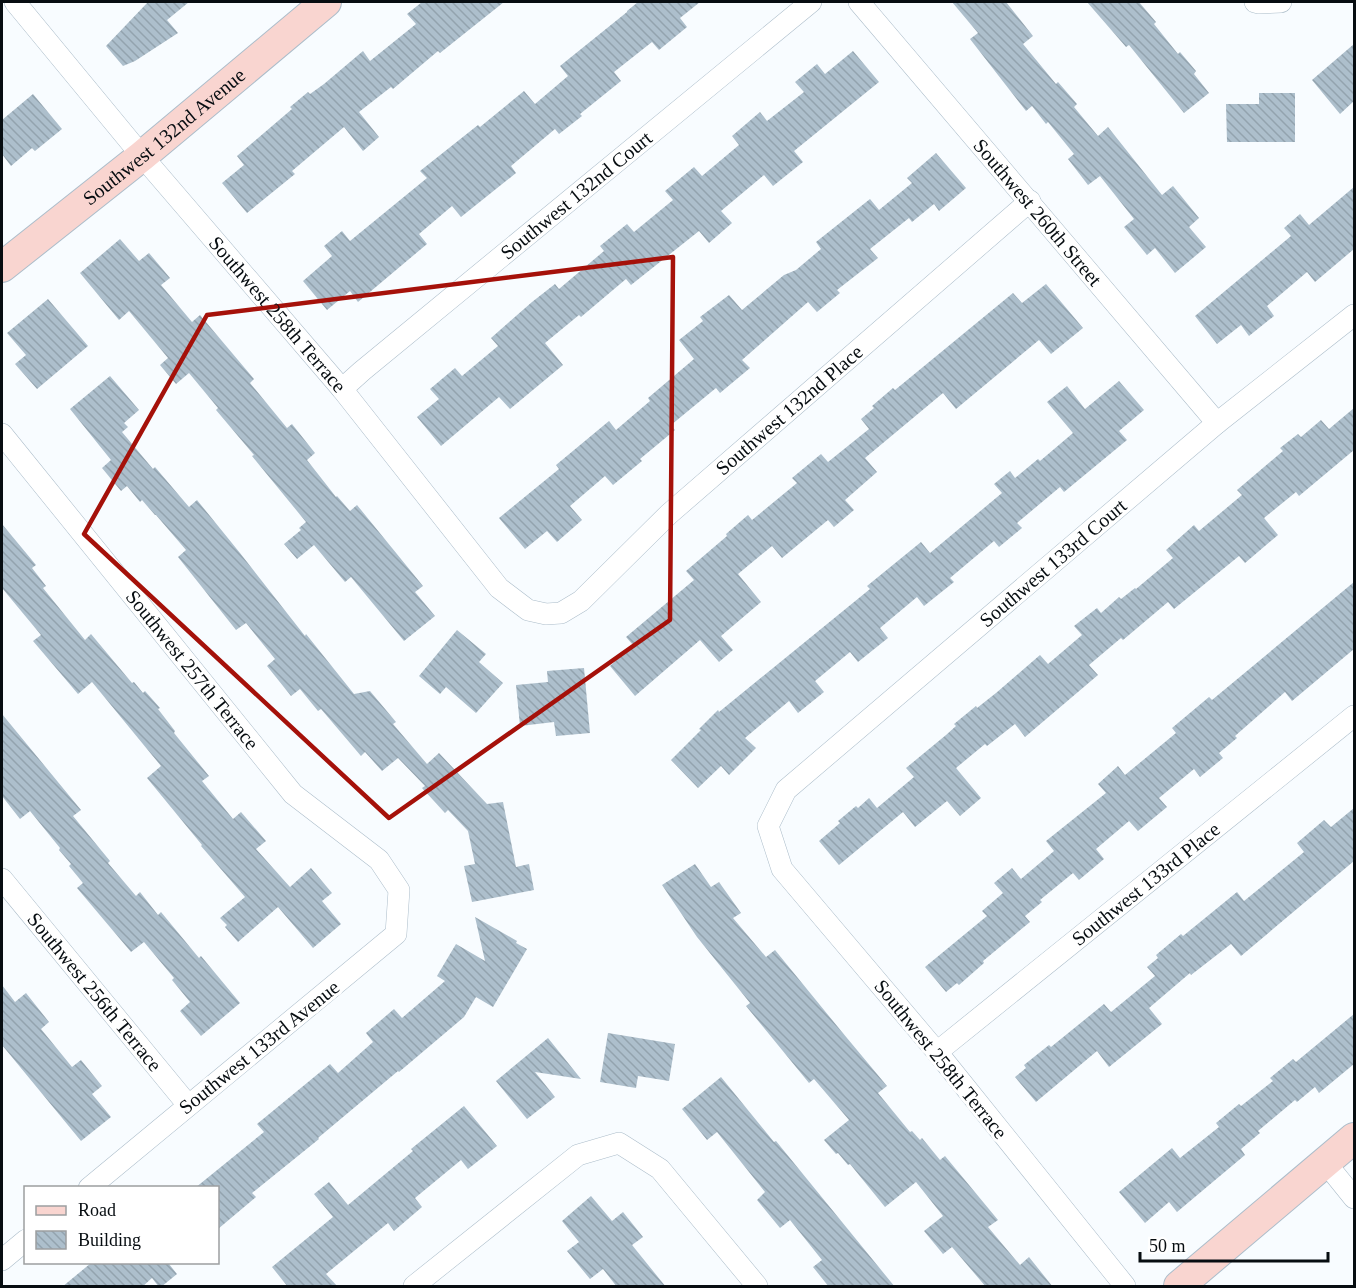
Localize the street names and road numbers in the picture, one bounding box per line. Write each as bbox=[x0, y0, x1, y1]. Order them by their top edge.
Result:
street label: Southwest 132nd Avenue bbox=[79, 64, 249, 209]
street label: Southwest 132nd Court bbox=[496, 126, 656, 264]
street label: Southwest 260th Street bbox=[969, 134, 1107, 290]
street label: Southwest 258th Terrace bbox=[205, 232, 351, 397]
street label: Southwest 132nd Place bbox=[711, 340, 867, 479]
street label: Southwest 133rd Court bbox=[975, 494, 1131, 631]
street label: Southwest 257th Terrace bbox=[122, 586, 263, 754]
street label: Southwest 133rd Place bbox=[1067, 818, 1224, 950]
street label: Southwest 256th Terrace bbox=[23, 908, 166, 1075]
street label: Southwest 258th Terrace bbox=[870, 975, 1012, 1143]
street label: Southwest 133rd Avenue bbox=[175, 976, 344, 1118]

